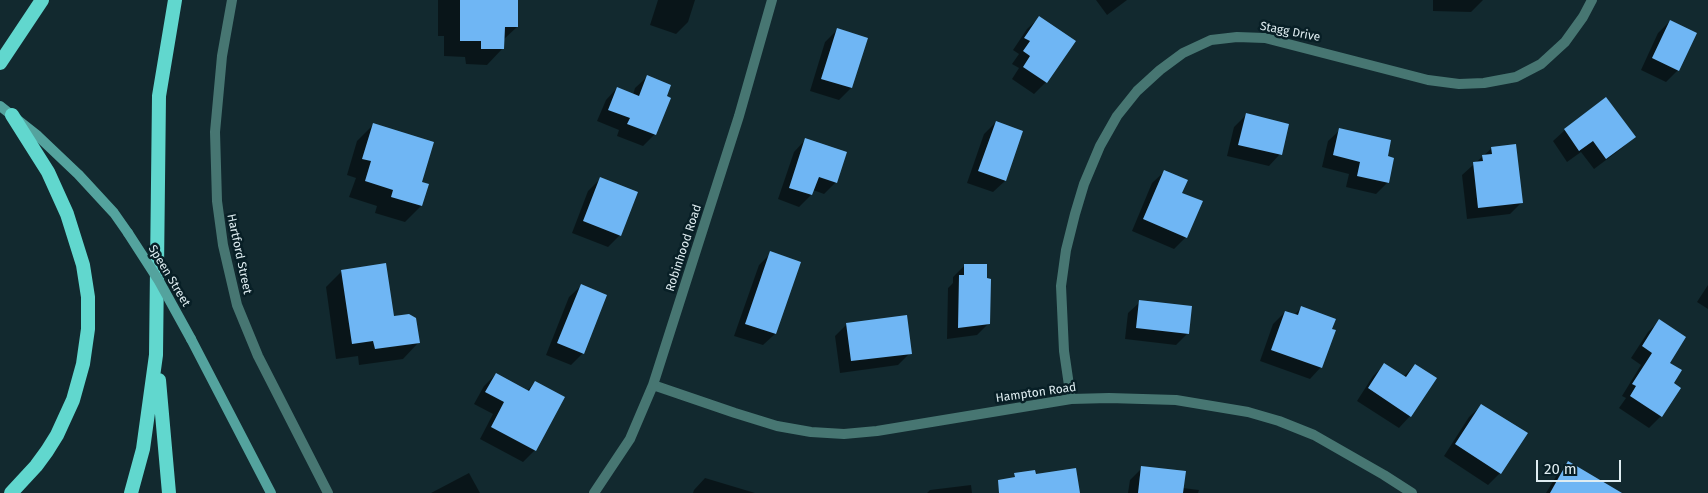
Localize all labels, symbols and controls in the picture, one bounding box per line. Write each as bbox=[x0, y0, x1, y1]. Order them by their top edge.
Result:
street label: Stagg Drive bbox=[1259, 19, 1321, 45]
street label: Robinhood Road bbox=[663, 203, 705, 293]
street label: Hartford Street bbox=[223, 213, 255, 295]
street label: Speen Street bbox=[145, 242, 193, 310]
street label: Hampton Road bbox=[995, 380, 1077, 406]
scale bar bbox=[1538, 450, 1623, 482]
text: 20 m bbox=[1544, 460, 1577, 478]

